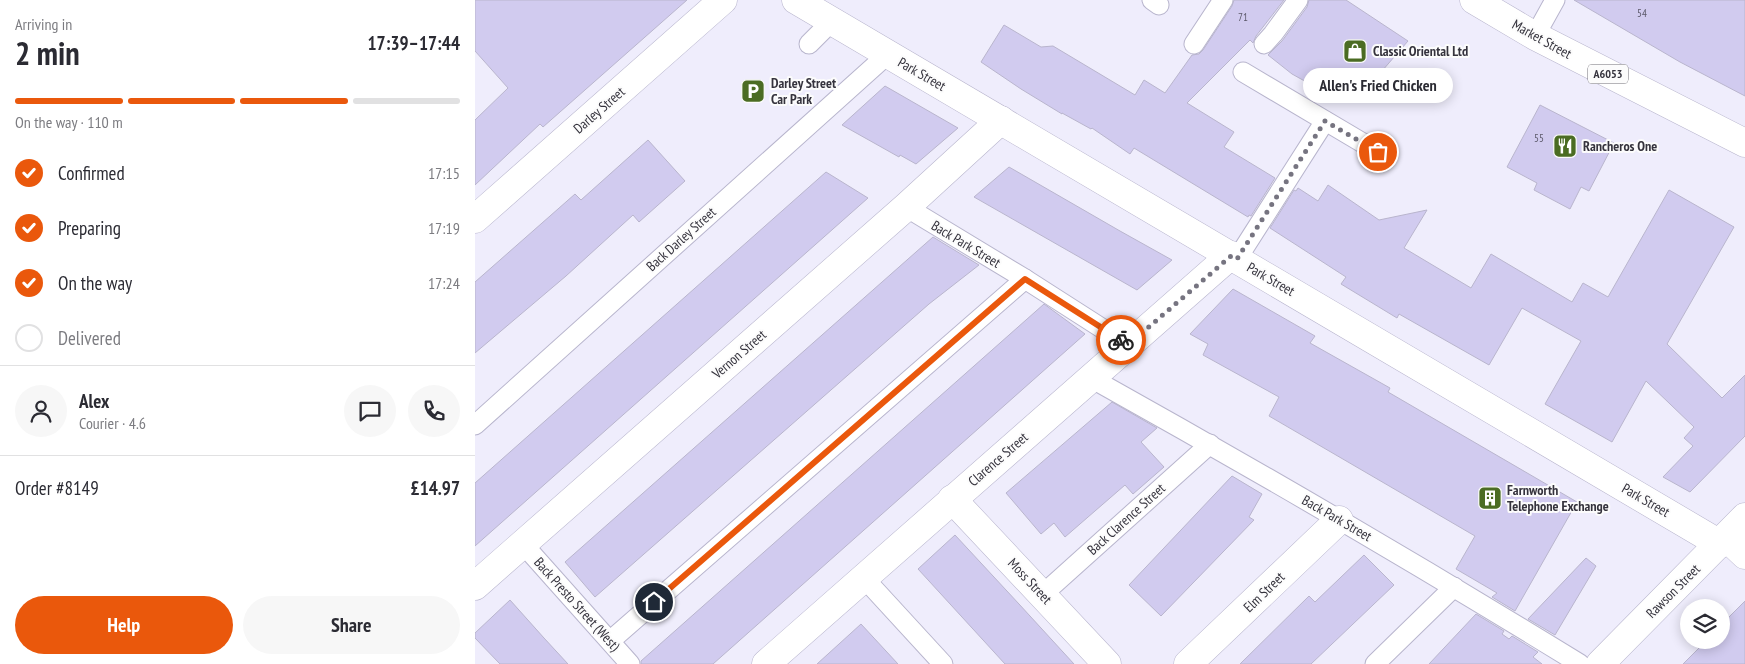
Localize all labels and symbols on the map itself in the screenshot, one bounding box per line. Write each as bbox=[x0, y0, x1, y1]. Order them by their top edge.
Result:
house number: 54 bbox=[1637, 6, 1647, 20]
house number: 71 bbox=[1238, 10, 1248, 24]
street label: Market Street bbox=[1509, 15, 1575, 63]
shop icon: Classic Oriental Ltd bbox=[1342, 38, 1368, 64]
place label: Classic Oriental Ltd bbox=[1373, 42, 1468, 60]
street label: Park Street bbox=[895, 53, 949, 95]
road number: A6053 bbox=[1588, 64, 1628, 84]
callout: Allen's Fried Chicken bbox=[1303, 67, 1453, 102]
place label: Darley Street Car Park bbox=[771, 74, 836, 108]
parking icon: Darley Street Car Park bbox=[740, 78, 766, 104]
street label: Darley Street bbox=[570, 83, 629, 137]
pin bbox=[1357, 131, 1399, 173]
house number: 55 bbox=[1534, 131, 1544, 145]
restaurant icon: Rancheros One bbox=[1552, 133, 1578, 159]
place label: Rancheros One bbox=[1583, 137, 1657, 155]
street label: Back Darley Street bbox=[642, 203, 720, 275]
street label: Back Park Street bbox=[928, 216, 1004, 272]
street label: Park Street bbox=[1244, 258, 1298, 300]
courier bbox=[1096, 315, 1146, 365]
street label: Vernon Street bbox=[708, 326, 770, 383]
street label: Clarence Street bbox=[964, 428, 1032, 490]
street label: Back Clarence Street bbox=[1083, 479, 1169, 559]
street label: Park Street bbox=[1619, 479, 1673, 521]
place label: Farnworth Telephone Exchange bbox=[1507, 481, 1609, 515]
building icon: Farnworth Telephone Exchange bbox=[1477, 485, 1503, 511]
street label: Back Park Street bbox=[1299, 491, 1375, 545]
street label: Back Presto Street (West) bbox=[530, 553, 624, 655]
street label: Moss Street bbox=[1004, 554, 1056, 608]
street label: Rawson Street bbox=[1642, 560, 1704, 622]
street label: Elm Street bbox=[1240, 568, 1288, 616]
pin bbox=[633, 581, 675, 623]

